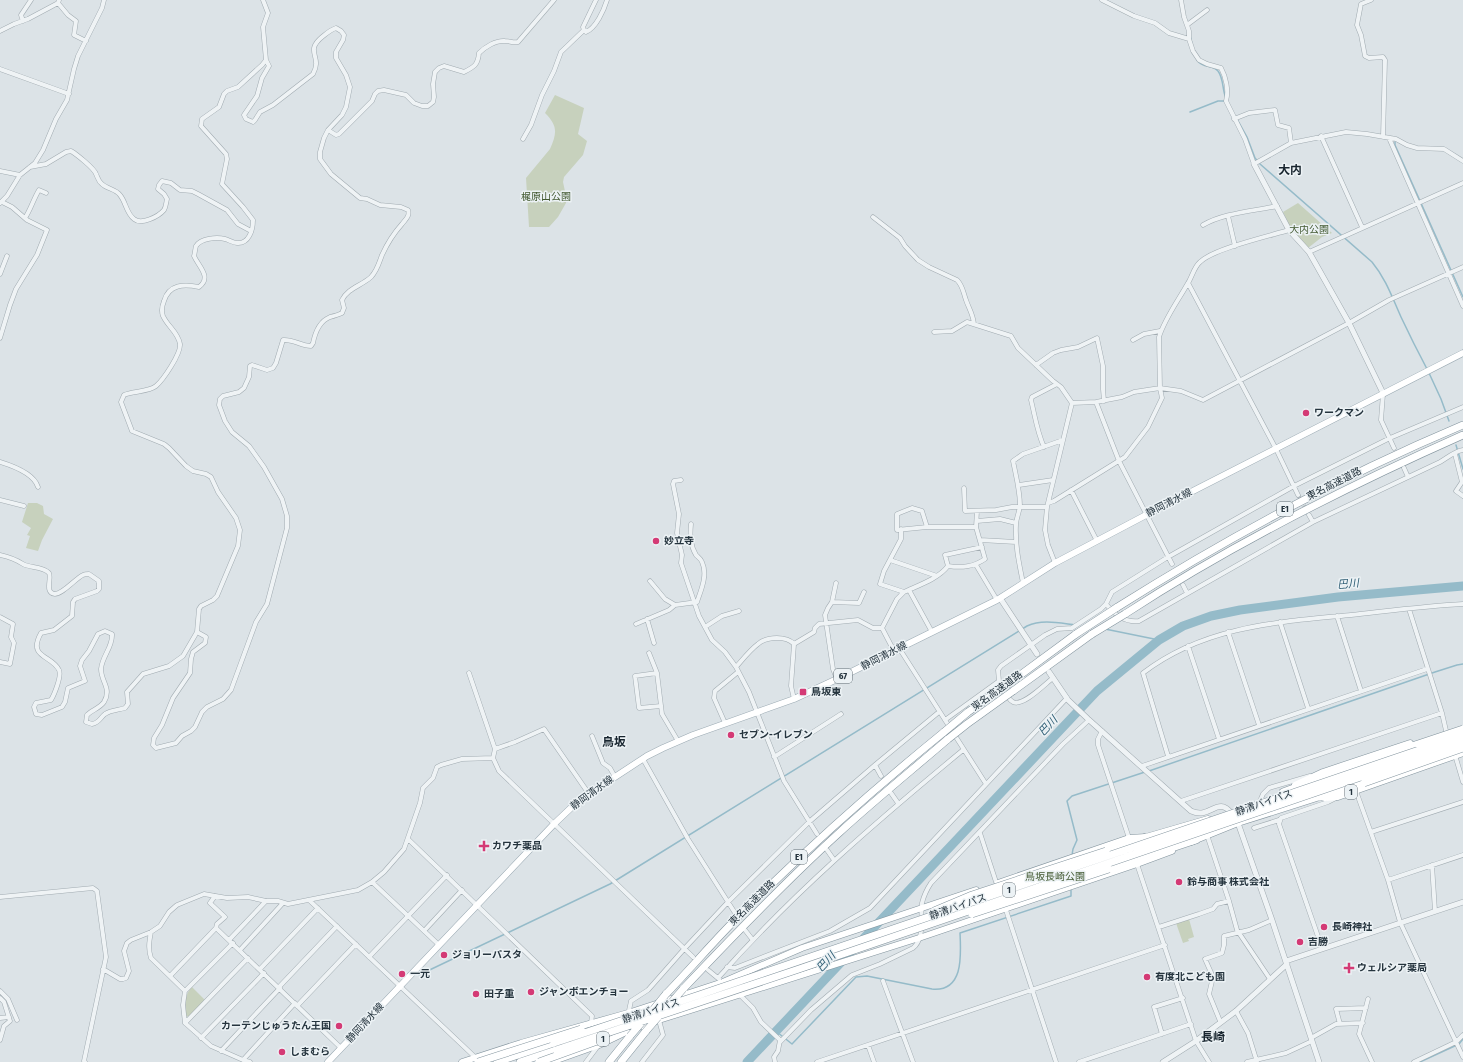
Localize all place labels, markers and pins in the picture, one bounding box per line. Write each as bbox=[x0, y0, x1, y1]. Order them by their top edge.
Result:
place label: ワークマン bbox=[1314, 407, 1364, 419]
marker: ワークマン bbox=[1301, 408, 1311, 418]
place label: 妙立寺 bbox=[664, 535, 694, 547]
marker: 妙立寺 bbox=[651, 536, 661, 546]
place label: 鳥坂東 bbox=[811, 686, 842, 698]
marker: 鳥坂東 bbox=[798, 687, 808, 697]
place label: セブン-イレブン bbox=[739, 729, 813, 741]
marker: セブン-イレブン bbox=[726, 730, 736, 740]
place label: カワチ薬品 bbox=[492, 840, 542, 852]
marker: カワチ薬品 bbox=[479, 841, 489, 851]
place label: 鈴与商事 株式会社 bbox=[1187, 876, 1270, 888]
marker: 鈴与商事 株式会社 bbox=[1174, 877, 1184, 887]
place label: 長崎神社 bbox=[1332, 921, 1373, 933]
marker: 長崎神社 bbox=[1319, 922, 1329, 932]
place label: 吉勝 bbox=[1308, 936, 1328, 948]
marker: 吉勝 bbox=[1295, 937, 1305, 947]
place label: ジョリーパスタ bbox=[452, 949, 522, 961]
marker: ジョリーパスタ bbox=[439, 950, 449, 960]
place label: ウェルシア薬局 bbox=[1357, 962, 1427, 974]
marker: ウェルシア薬局 bbox=[1344, 963, 1354, 973]
place label: 一元 bbox=[410, 968, 430, 980]
marker: 一元 bbox=[397, 969, 407, 979]
place label: 有度北こども園 bbox=[1155, 971, 1225, 983]
marker: 有度北こども園 bbox=[1142, 972, 1152, 982]
place label: ジャンボエンチョー bbox=[539, 986, 629, 998]
marker: ジャンボエンチョー bbox=[526, 987, 536, 997]
place label: 田子重 bbox=[484, 988, 514, 1000]
marker: 田子重 bbox=[471, 989, 481, 999]
place label: カーテンじゅうたん王国 bbox=[221, 1020, 331, 1032]
marker: カーテンじゅうたん王国 bbox=[334, 1021, 344, 1031]
place label: しまむら bbox=[290, 1046, 330, 1058]
marker: しまむら bbox=[277, 1047, 287, 1057]

